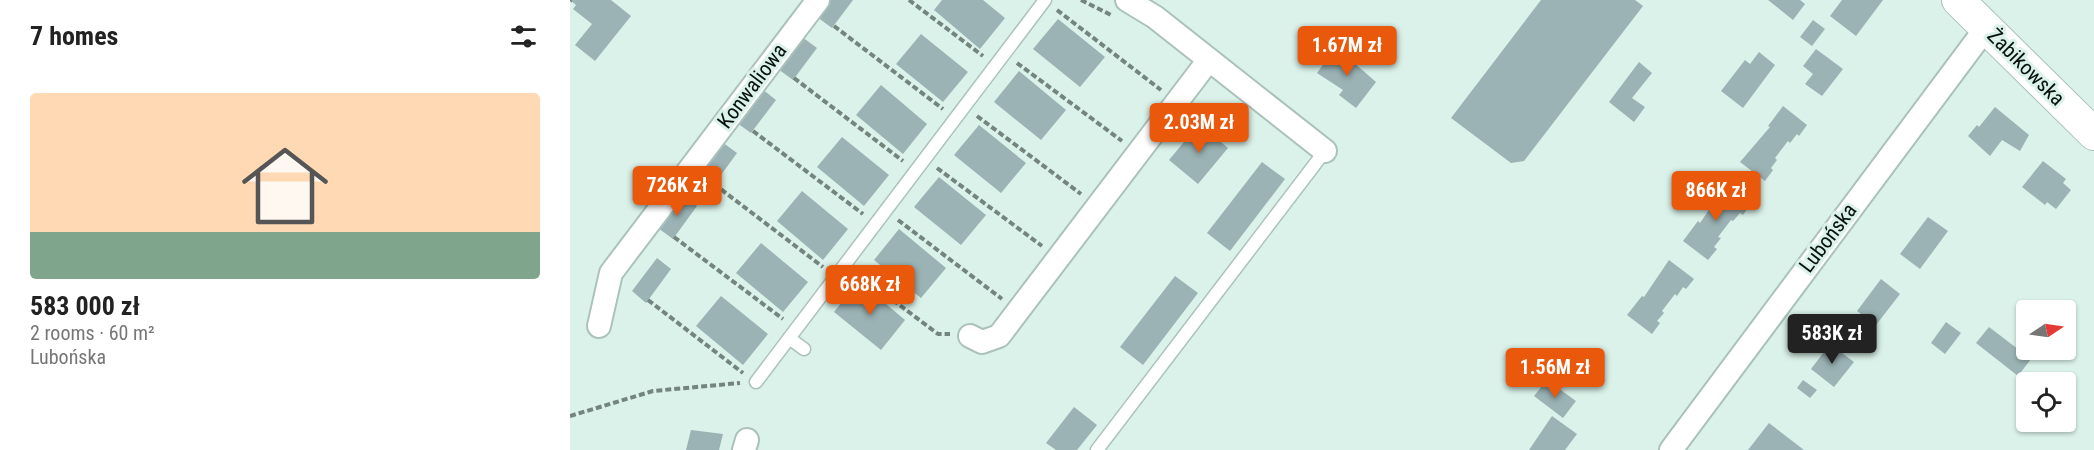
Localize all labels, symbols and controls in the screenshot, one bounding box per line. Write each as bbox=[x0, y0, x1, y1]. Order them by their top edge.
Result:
icon: filters bbox=[507, 20, 540, 53]
text: 7 homes bbox=[30, 21, 118, 51]
street label: Żabikowska bbox=[1983, 24, 2069, 110]
pin: 1.67M zł bbox=[1285, 26, 1409, 77]
text: 1.67M zł bbox=[1312, 33, 1382, 57]
street label: Konwaliowa bbox=[712, 39, 792, 133]
pin: 2.03M zł bbox=[1137, 103, 1261, 154]
text: 2.03M zł bbox=[1164, 110, 1234, 134]
icon: home bbox=[231, 132, 339, 240]
pin: 726K zł bbox=[622, 166, 732, 217]
pin: 866K zł bbox=[1661, 171, 1771, 222]
text: 726K zł bbox=[647, 173, 707, 197]
text: 866K zł bbox=[1686, 178, 1746, 202]
street label: Lubońska bbox=[1794, 199, 1862, 277]
pin: 668K zł bbox=[815, 265, 925, 316]
text: 668K zł bbox=[840, 272, 900, 296]
text: 583 000 zł bbox=[30, 291, 140, 321]
north arrow bbox=[2016, 300, 2076, 360]
map controls bbox=[2016, 300, 2076, 432]
pin: 583K zł bbox=[1777, 314, 1887, 365]
text: 2 rooms · 60 m² bbox=[30, 321, 155, 345]
text: 583K zł bbox=[1802, 321, 1862, 345]
text: Lubońska bbox=[30, 345, 106, 369]
pin: 1.56M zł bbox=[1493, 348, 1617, 399]
text: 1.56M zł bbox=[1520, 355, 1590, 379]
button: locate bbox=[2016, 372, 2076, 432]

